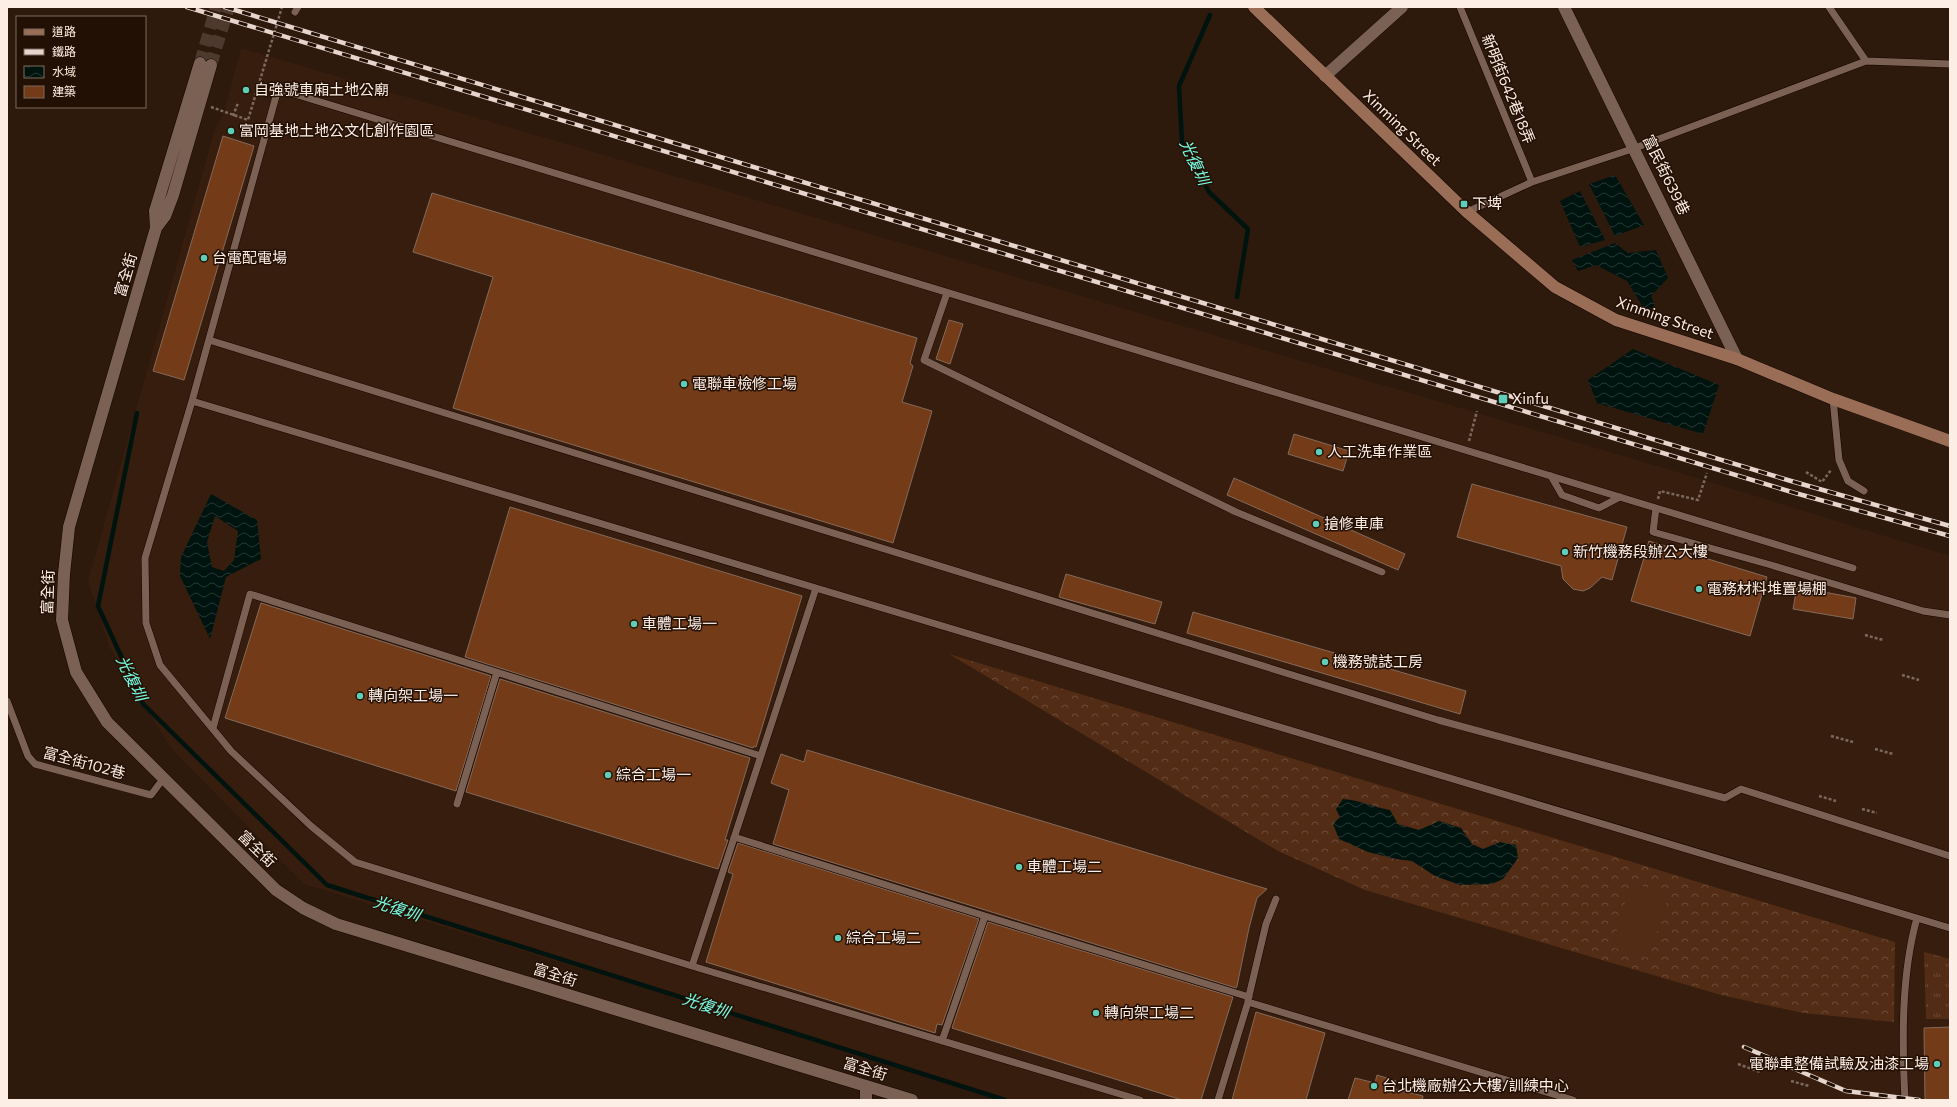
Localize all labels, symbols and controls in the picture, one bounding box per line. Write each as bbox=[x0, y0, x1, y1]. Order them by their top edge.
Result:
legend bbox=[16, 16, 146, 108]
text: 道路 bbox=[52, 24, 76, 38]
street label: 新明街642巷18弄 bbox=[1479, 31, 1539, 146]
text: 鐵路 bbox=[52, 44, 76, 58]
text: 水域 bbox=[52, 64, 76, 78]
place label: 自強號車廂土地公廟 bbox=[254, 80, 389, 98]
text: 建築 bbox=[52, 84, 76, 98]
marker: 自強號車廂土地公廟 bbox=[241, 85, 251, 95]
street label: Xinming Street bbox=[1360, 86, 1445, 169]
place label: 富岡基地土地公文化創作園區 bbox=[239, 121, 434, 139]
marker: 富岡基地土地公文化創作園區 bbox=[226, 126, 236, 136]
street label: 富民街639巷 bbox=[1640, 132, 1694, 217]
water label: 光復圳 bbox=[1177, 136, 1215, 189]
place label: 下埤 bbox=[1472, 194, 1502, 212]
marker: 下埤 bbox=[1459, 199, 1469, 209]
place label: 台電配電場 bbox=[212, 248, 287, 266]
street label: 富全街 bbox=[110, 251, 140, 299]
marker: 台電配電場 bbox=[199, 253, 209, 263]
street label: Xinming Street bbox=[1614, 292, 1716, 342]
place label: 電聯車檢修工場 bbox=[692, 374, 797, 392]
marker: 電聯車檢修工場 bbox=[679, 379, 689, 389]
place label: Xinfu bbox=[1512, 389, 1549, 407]
marker: Xinfu bbox=[1497, 393, 1509, 405]
place label: 人工洗車作業區 bbox=[1327, 442, 1432, 460]
marker: 人工洗車作業區 bbox=[1314, 447, 1324, 457]
place label: 搶修車庫 bbox=[1324, 514, 1384, 532]
marker: 搶修車庫 bbox=[1311, 519, 1321, 529]
place label: 新竹機務段辦公大樓 bbox=[1573, 542, 1708, 560]
marker: 新竹機務段辦公大樓 bbox=[1560, 547, 1570, 557]
street label: 富全街 bbox=[37, 569, 57, 615]
place label: 電務材料堆置場棚 bbox=[1707, 579, 1827, 597]
marker: 電務材料堆置場棚 bbox=[1694, 584, 1704, 594]
place label: 車體工場一 bbox=[642, 614, 717, 632]
marker: 車體工場一 bbox=[629, 619, 639, 629]
water label: 光復圳 bbox=[113, 652, 152, 705]
place label: 機務號誌工房 bbox=[1333, 652, 1423, 670]
marker: 機務號誌工房 bbox=[1320, 657, 1330, 667]
place label: 轉向架工場一 bbox=[368, 686, 458, 704]
marker: 轉向架工場一 bbox=[355, 691, 365, 701]
street label: 富全街102巷 bbox=[41, 742, 127, 782]
place label: 綜合工場一 bbox=[616, 765, 691, 783]
marker: 綜合工場一 bbox=[603, 770, 613, 780]
street label: 富全街 bbox=[235, 826, 280, 870]
place label: 車體工場二 bbox=[1027, 857, 1102, 875]
marker: 車體工場二 bbox=[1014, 862, 1024, 872]
water label: 光復圳 bbox=[371, 891, 425, 925]
place label: 綜合工場二 bbox=[846, 928, 921, 946]
marker: 綜合工場二 bbox=[833, 933, 843, 943]
street label: 富全街 bbox=[531, 959, 579, 989]
water label: 光復圳 bbox=[680, 988, 734, 1022]
place label: 轉向架工場二 bbox=[1104, 1003, 1194, 1021]
marker: 轉向架工場二 bbox=[1091, 1008, 1101, 1018]
street label: 富全街 bbox=[841, 1053, 889, 1083]
place label: 電聯車整備試驗及油漆工場 bbox=[1749, 1054, 1929, 1072]
marker: 電聯車整備試驗及油漆工場 bbox=[1932, 1059, 1942, 1069]
place label: 台北機廠辦公大樓/訓練中心 bbox=[1382, 1076, 1569, 1094]
marker: 台北機廠辦公大樓/訓練中心 bbox=[1369, 1081, 1379, 1091]

